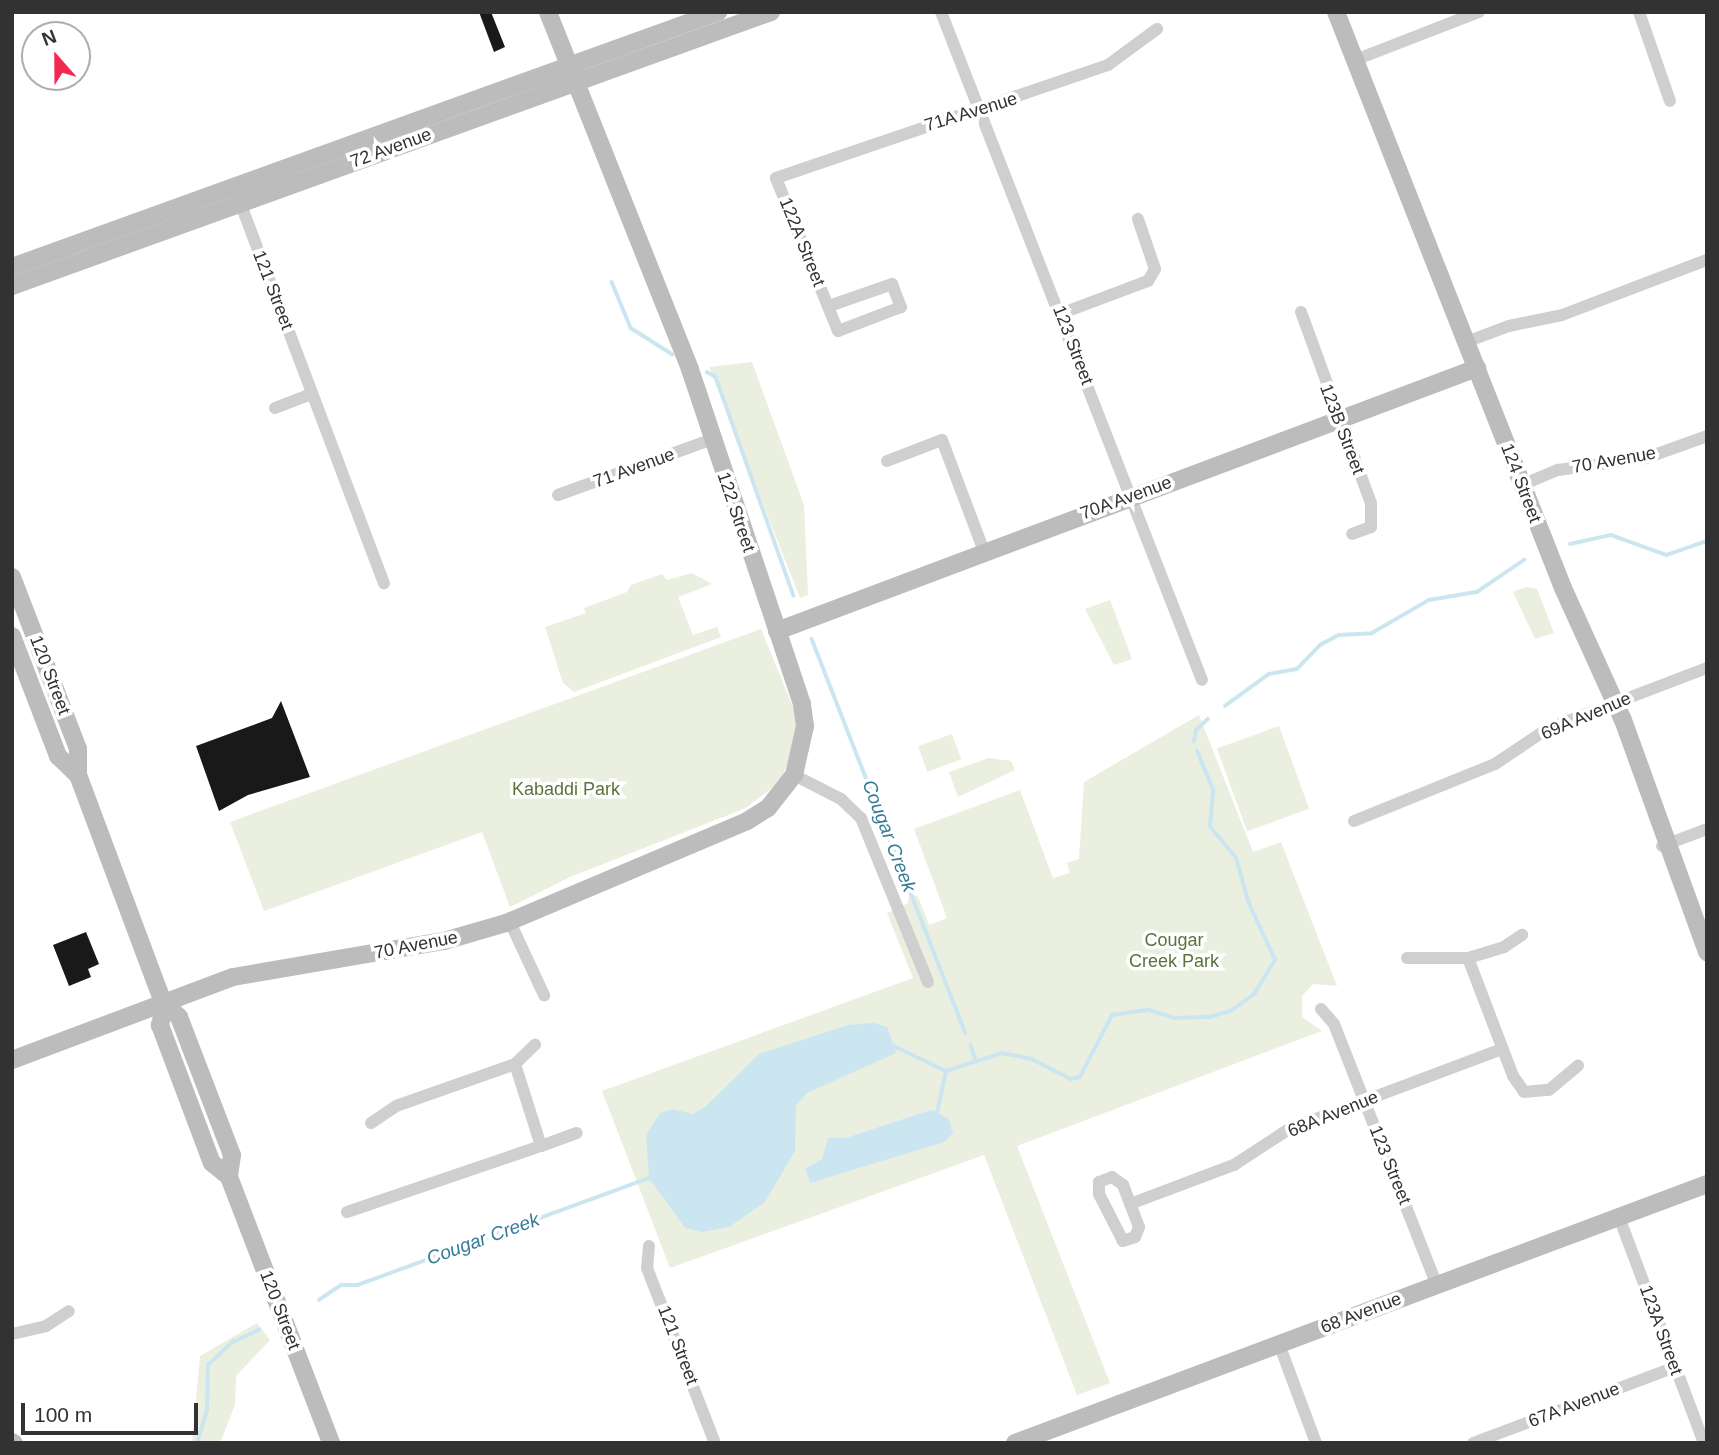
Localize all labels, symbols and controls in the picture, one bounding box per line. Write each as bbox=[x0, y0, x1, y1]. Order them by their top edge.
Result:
north arrow bbox=[21, 21, 91, 91]
text: N bbox=[39, 26, 59, 50]
street label: 71A Avenue bbox=[921, 87, 1021, 137]
street label: 72 Avenue bbox=[347, 123, 435, 173]
street label: 122A Street bbox=[774, 194, 830, 290]
street label: 121 Street bbox=[248, 247, 298, 333]
street label: 123 Street bbox=[1048, 302, 1098, 388]
street label: 123B Street bbox=[1315, 381, 1369, 477]
street label: 124 Street bbox=[1496, 440, 1546, 526]
street label: 70 Avenue bbox=[1570, 442, 1658, 478]
street label: 71 Avenue bbox=[590, 443, 678, 493]
street label: 122 Street bbox=[712, 469, 760, 555]
street label: 70A Avenue bbox=[1076, 471, 1176, 525]
street label: 120 Street bbox=[25, 632, 75, 718]
street label: 69A Avenue bbox=[1537, 687, 1635, 745]
water label: Cougar Creek bbox=[857, 777, 921, 895]
park label: Kabaddi Park bbox=[512, 778, 620, 800]
street label: 70 Avenue bbox=[372, 926, 460, 964]
park label: Cougar Creek Park bbox=[1129, 930, 1219, 972]
street label: 68A Avenue bbox=[1284, 1086, 1382, 1142]
street label: 123 Street bbox=[1364, 1122, 1416, 1208]
water label: Cougar Creek bbox=[424, 1208, 542, 1270]
street label: 120 Street bbox=[255, 1267, 305, 1353]
street label: 123A Street bbox=[1635, 1282, 1687, 1378]
street label: 68 Avenue bbox=[1317, 1288, 1405, 1338]
street label: 121 Street bbox=[653, 1302, 703, 1388]
street label: 67A Avenue bbox=[1524, 1377, 1624, 1433]
scale bar bbox=[24, 1388, 201, 1432]
text: 100 m bbox=[34, 1403, 92, 1426]

